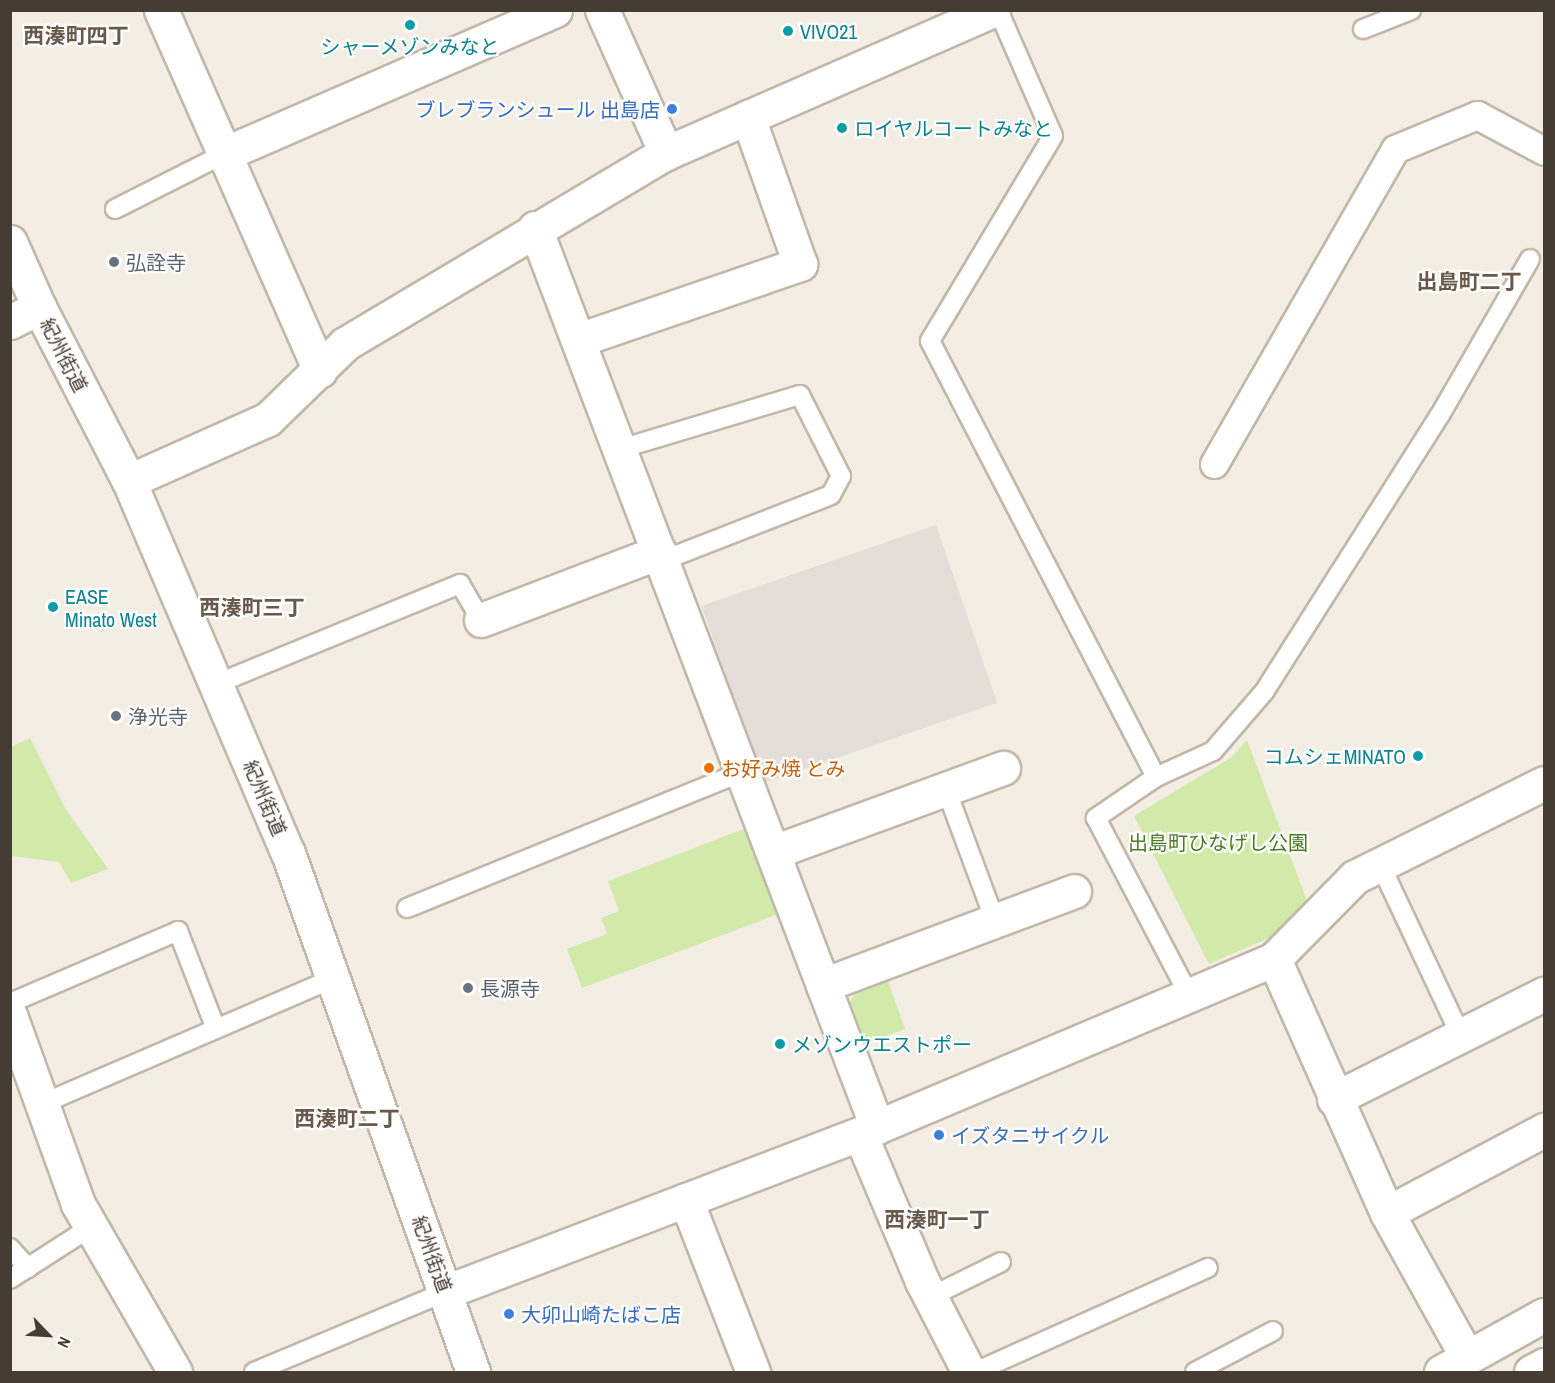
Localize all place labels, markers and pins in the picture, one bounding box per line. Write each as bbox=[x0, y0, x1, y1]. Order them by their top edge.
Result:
marker: シャーメゾンみなと bbox=[403, 18, 417, 32]
place label: VIVO21 bbox=[800, 19, 857, 43]
marker: VIVO21 bbox=[781, 24, 795, 38]
place label: シャーメゾンみなと bbox=[320, 34, 500, 58]
place label: ブレブランシュール 出島店 bbox=[415, 97, 660, 121]
marker: ブレブランシュール 出島店 bbox=[665, 102, 679, 116]
place label: ロイヤルコートみなと bbox=[854, 116, 1054, 140]
marker: ロイヤルコートみなと bbox=[835, 121, 849, 135]
place label: 弘詮寺 bbox=[126, 250, 186, 274]
marker: 弘詮寺 bbox=[107, 255, 121, 269]
place label: EASE Minato West bbox=[65, 584, 157, 631]
marker: EASE Minato West bbox=[46, 600, 60, 614]
place label: 浄光寺 bbox=[128, 704, 188, 728]
marker: 浄光寺 bbox=[109, 709, 123, 723]
place label: コムシェMINATO bbox=[1264, 744, 1406, 768]
marker: コムシェMINATO bbox=[1411, 749, 1425, 763]
place label: お好み焼 とみ bbox=[721, 756, 846, 780]
marker: お好み焼 とみ bbox=[702, 761, 716, 775]
place label: 長源寺 bbox=[480, 976, 540, 1000]
marker: 長源寺 bbox=[461, 981, 475, 995]
place label: メゾンウエストポー bbox=[792, 1032, 972, 1056]
marker: メゾンウエストポー bbox=[773, 1037, 787, 1051]
place label: イズタニサイクル bbox=[951, 1123, 1111, 1147]
marker: イズタニサイクル bbox=[932, 1128, 946, 1142]
place label: 大卯山崎たばこ店 bbox=[521, 1302, 681, 1326]
marker: 大卯山崎たばこ店 bbox=[502, 1307, 516, 1321]

